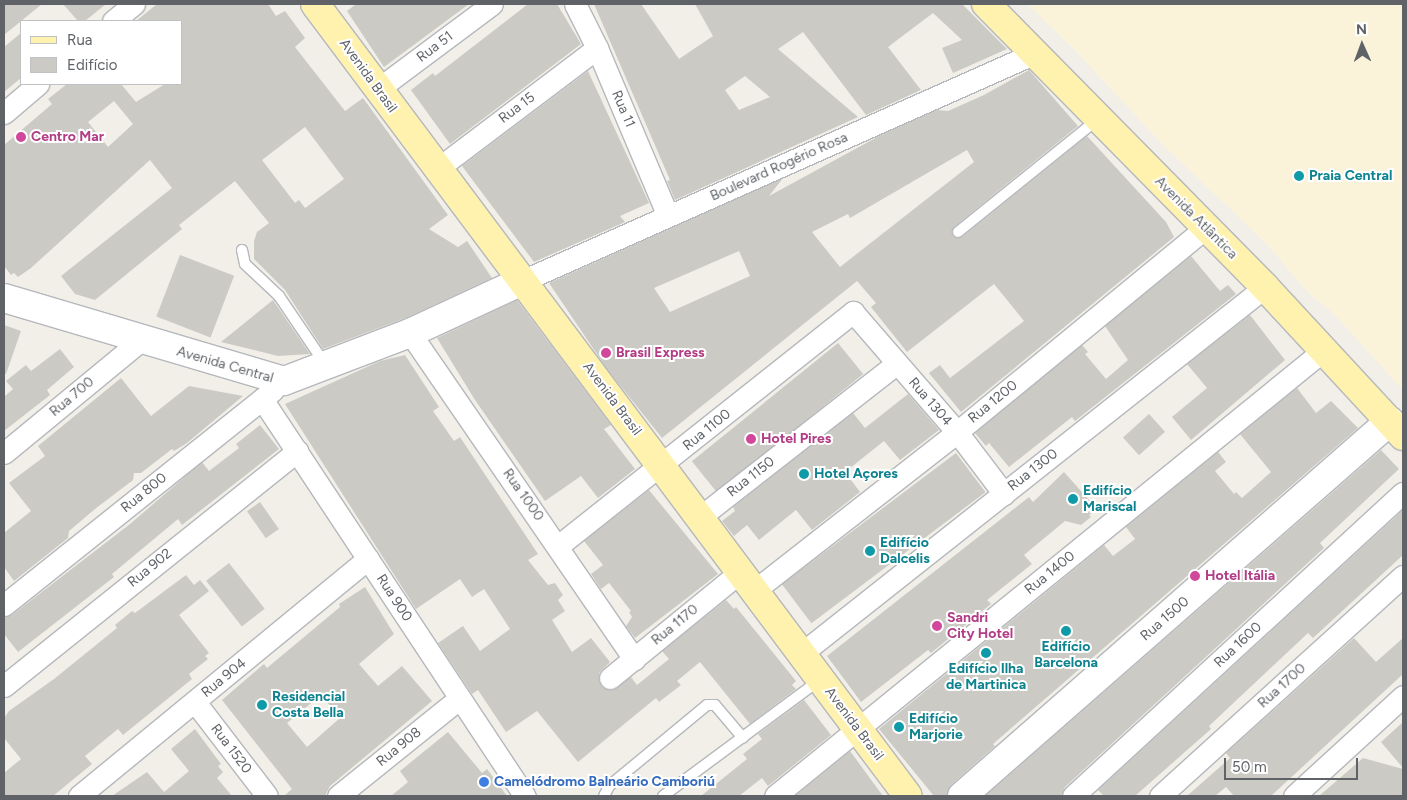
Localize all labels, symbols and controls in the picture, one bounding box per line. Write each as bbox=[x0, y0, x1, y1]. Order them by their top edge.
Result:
legend bbox=[20, 20, 182, 85]
north arrow bbox=[1337, 20, 1387, 70]
text: N bbox=[1356, 21, 1367, 38]
street label: Rua 51 bbox=[414, 28, 456, 66]
text: Rua bbox=[67, 31, 92, 49]
street label: Avenida Brasil bbox=[336, 36, 400, 116]
text: Edifício bbox=[67, 56, 117, 74]
street label: Rua 11 bbox=[608, 88, 638, 130]
street label: Rua 15 bbox=[496, 89, 538, 127]
place label: Centro Mar bbox=[31, 129, 104, 145]
street label: Boulevard Rogério Rosa bbox=[708, 129, 850, 205]
marker: Centro Mar bbox=[15, 131, 27, 143]
place label: Praia Central bbox=[1309, 168, 1392, 184]
marker: Praia Central bbox=[1293, 170, 1305, 182]
street label: Avenida Atlântica bbox=[1151, 173, 1241, 263]
street label: Avenida Central bbox=[175, 343, 275, 387]
place label: Brasil Express bbox=[616, 345, 705, 361]
marker: Brasil Express bbox=[600, 347, 612, 359]
street label: Avenida Brasil bbox=[579, 359, 645, 439]
street label: Rua 700 bbox=[46, 374, 98, 420]
street label: Rua 1304 bbox=[905, 375, 955, 429]
street label: Rua 1200 bbox=[965, 377, 1021, 427]
street label: Rua 1100 bbox=[680, 406, 734, 454]
place label: Hotel Pires bbox=[761, 431, 831, 447]
marker: Hotel Pires bbox=[745, 433, 757, 445]
street label: Rua 1300 bbox=[1005, 445, 1061, 495]
street label: Rua 1150 bbox=[724, 453, 778, 501]
street label: Rua 1000 bbox=[499, 466, 547, 524]
place label: Hotel Açores bbox=[814, 466, 898, 482]
marker: Hotel Açores bbox=[798, 468, 810, 480]
street label: Rua 800 bbox=[118, 470, 170, 516]
place label: Edifício Mariscal bbox=[1083, 483, 1137, 516]
marker: Edifício Mariscal bbox=[1067, 493, 1079, 505]
place label: Edifício Dalcelis bbox=[880, 535, 930, 568]
street label: Rua 902 bbox=[125, 545, 175, 591]
marker: Edifício Dalcelis bbox=[864, 545, 876, 557]
street label: Rua 1400 bbox=[1022, 548, 1078, 598]
place label: Hotel Itália bbox=[1205, 568, 1275, 584]
marker: Hotel Itália bbox=[1189, 570, 1201, 582]
street label: Rua 900 bbox=[373, 571, 415, 625]
street label: Rua 1500 bbox=[1137, 593, 1193, 645]
street label: Rua 1170 bbox=[648, 601, 702, 649]
place label: Sandri City Hotel bbox=[947, 610, 1013, 642]
street label: Rua 1600 bbox=[1211, 619, 1265, 671]
marker: Sandri City Hotel bbox=[931, 620, 943, 632]
marker: Edifício Barcelona bbox=[1060, 625, 1072, 637]
place label: Edifício Barcelona bbox=[1034, 639, 1098, 672]
marker: Edifício Ilha de Martinica bbox=[980, 647, 992, 659]
street label: Rua 904 bbox=[198, 655, 250, 701]
street label: Rua 1700 bbox=[1255, 660, 1309, 712]
place label: Edifício Ilha de Martinica bbox=[946, 661, 1026, 694]
street label: Avenida Brasil bbox=[821, 684, 887, 764]
place label: Residencial Costa Bella bbox=[272, 689, 345, 722]
marker: Residencial Costa Bella bbox=[256, 699, 268, 711]
place label: Edifício Marjorie bbox=[909, 711, 963, 744]
street label: Rua 1520 bbox=[207, 721, 255, 777]
marker: Edifício Marjorie bbox=[893, 721, 905, 733]
street label: Rua 908 bbox=[373, 724, 425, 770]
scale bar bbox=[1227, 748, 1361, 780]
text: 50 m bbox=[1232, 758, 1267, 776]
place label: Camelódromo Balneário Camboriú bbox=[494, 774, 715, 790]
marker: Camelódromo Balneário Camboriú bbox=[478, 776, 490, 788]

